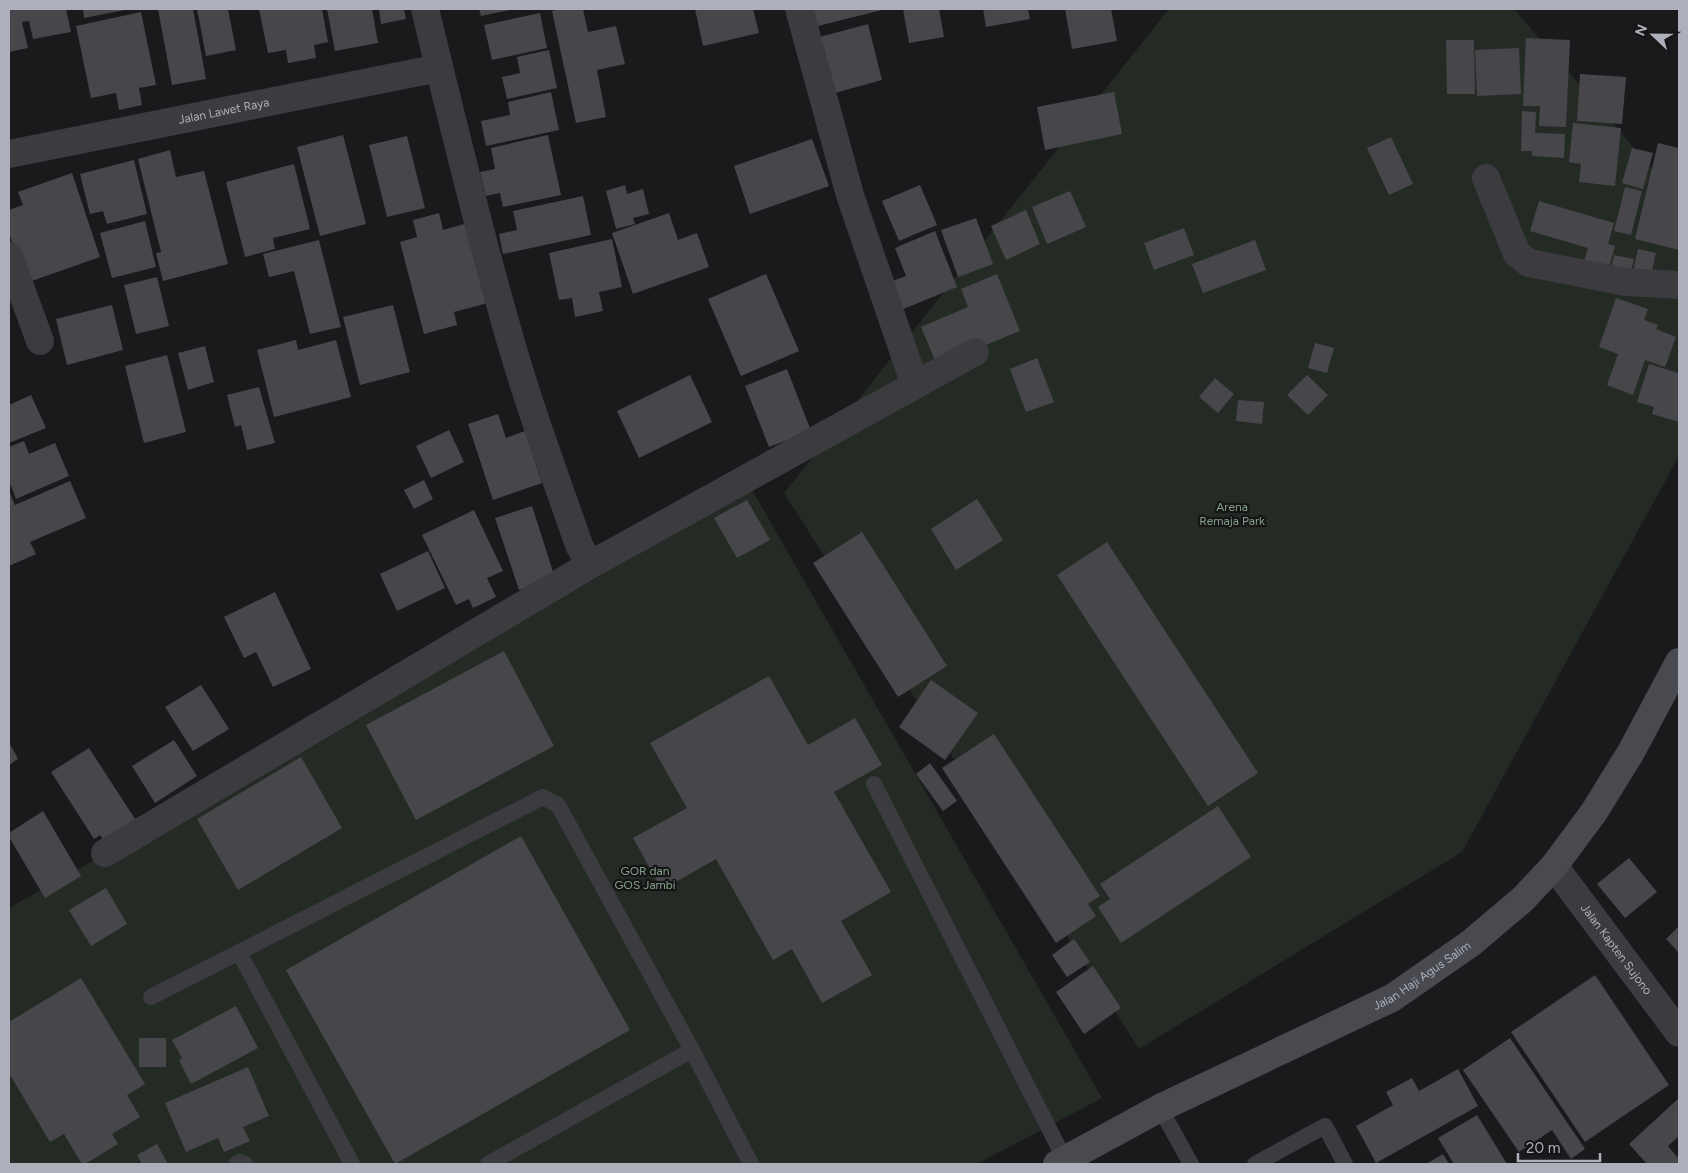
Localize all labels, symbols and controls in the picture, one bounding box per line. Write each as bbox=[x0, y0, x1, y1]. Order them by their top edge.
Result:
north arrow bbox=[1628, 10, 1678, 60]
text: N bbox=[1632, 22, 1651, 39]
street label: Jalan Lawet Raya bbox=[177, 95, 270, 127]
park label: Arena Remaja Park bbox=[1199, 500, 1265, 528]
park label: GOR dan GOS Jambi bbox=[614, 864, 676, 892]
street label: Jalan Kapten Sujono bbox=[1578, 901, 1655, 997]
street label: Jalan Haji Agus Salim bbox=[1371, 938, 1473, 1013]
scale bar bbox=[1518, 1130, 1600, 1162]
text: 20 m bbox=[1526, 1139, 1560, 1157]

